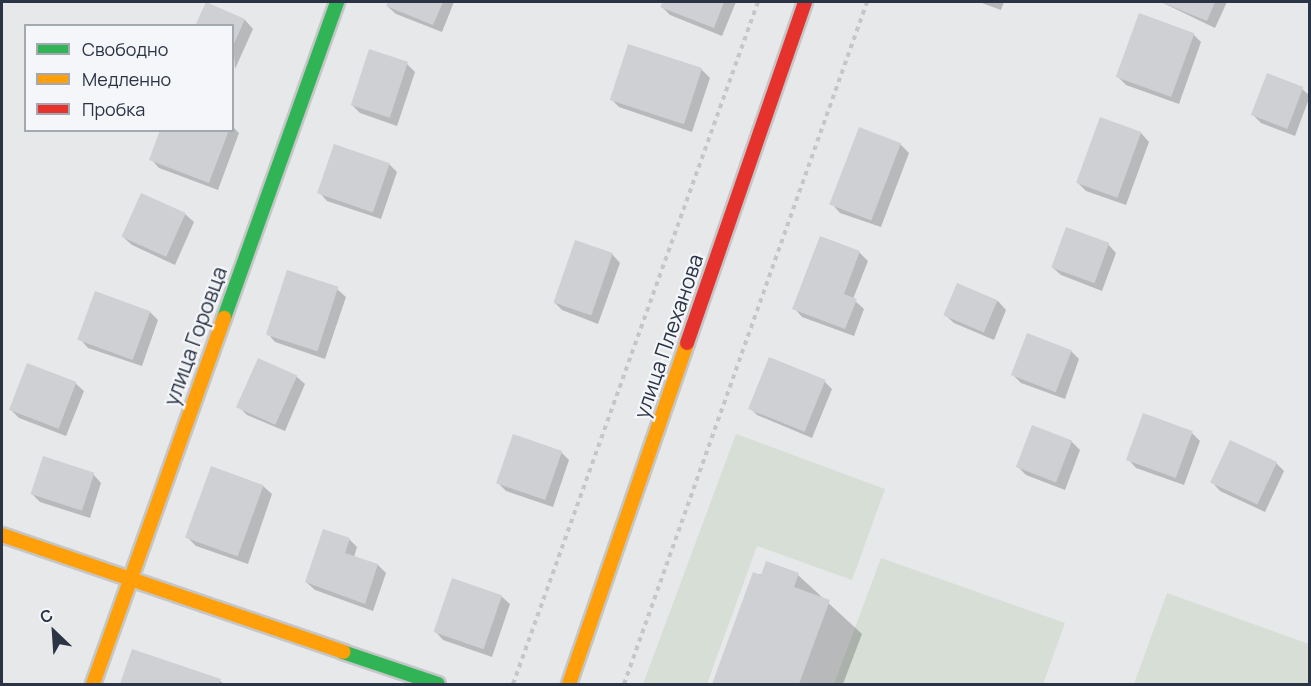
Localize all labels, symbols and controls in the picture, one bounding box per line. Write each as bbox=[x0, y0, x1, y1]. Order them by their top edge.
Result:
legend bbox=[24, 24, 234, 132]
text: Свободно bbox=[82, 37, 168, 61]
text: Медленно bbox=[82, 67, 171, 91]
text: Пробка bbox=[82, 97, 145, 121]
street label: улица Плеханова bbox=[628, 251, 708, 421]
street label: улица Горовца bbox=[158, 263, 232, 409]
north arrow bbox=[24, 602, 84, 662]
text: С bbox=[36, 603, 56, 628]

